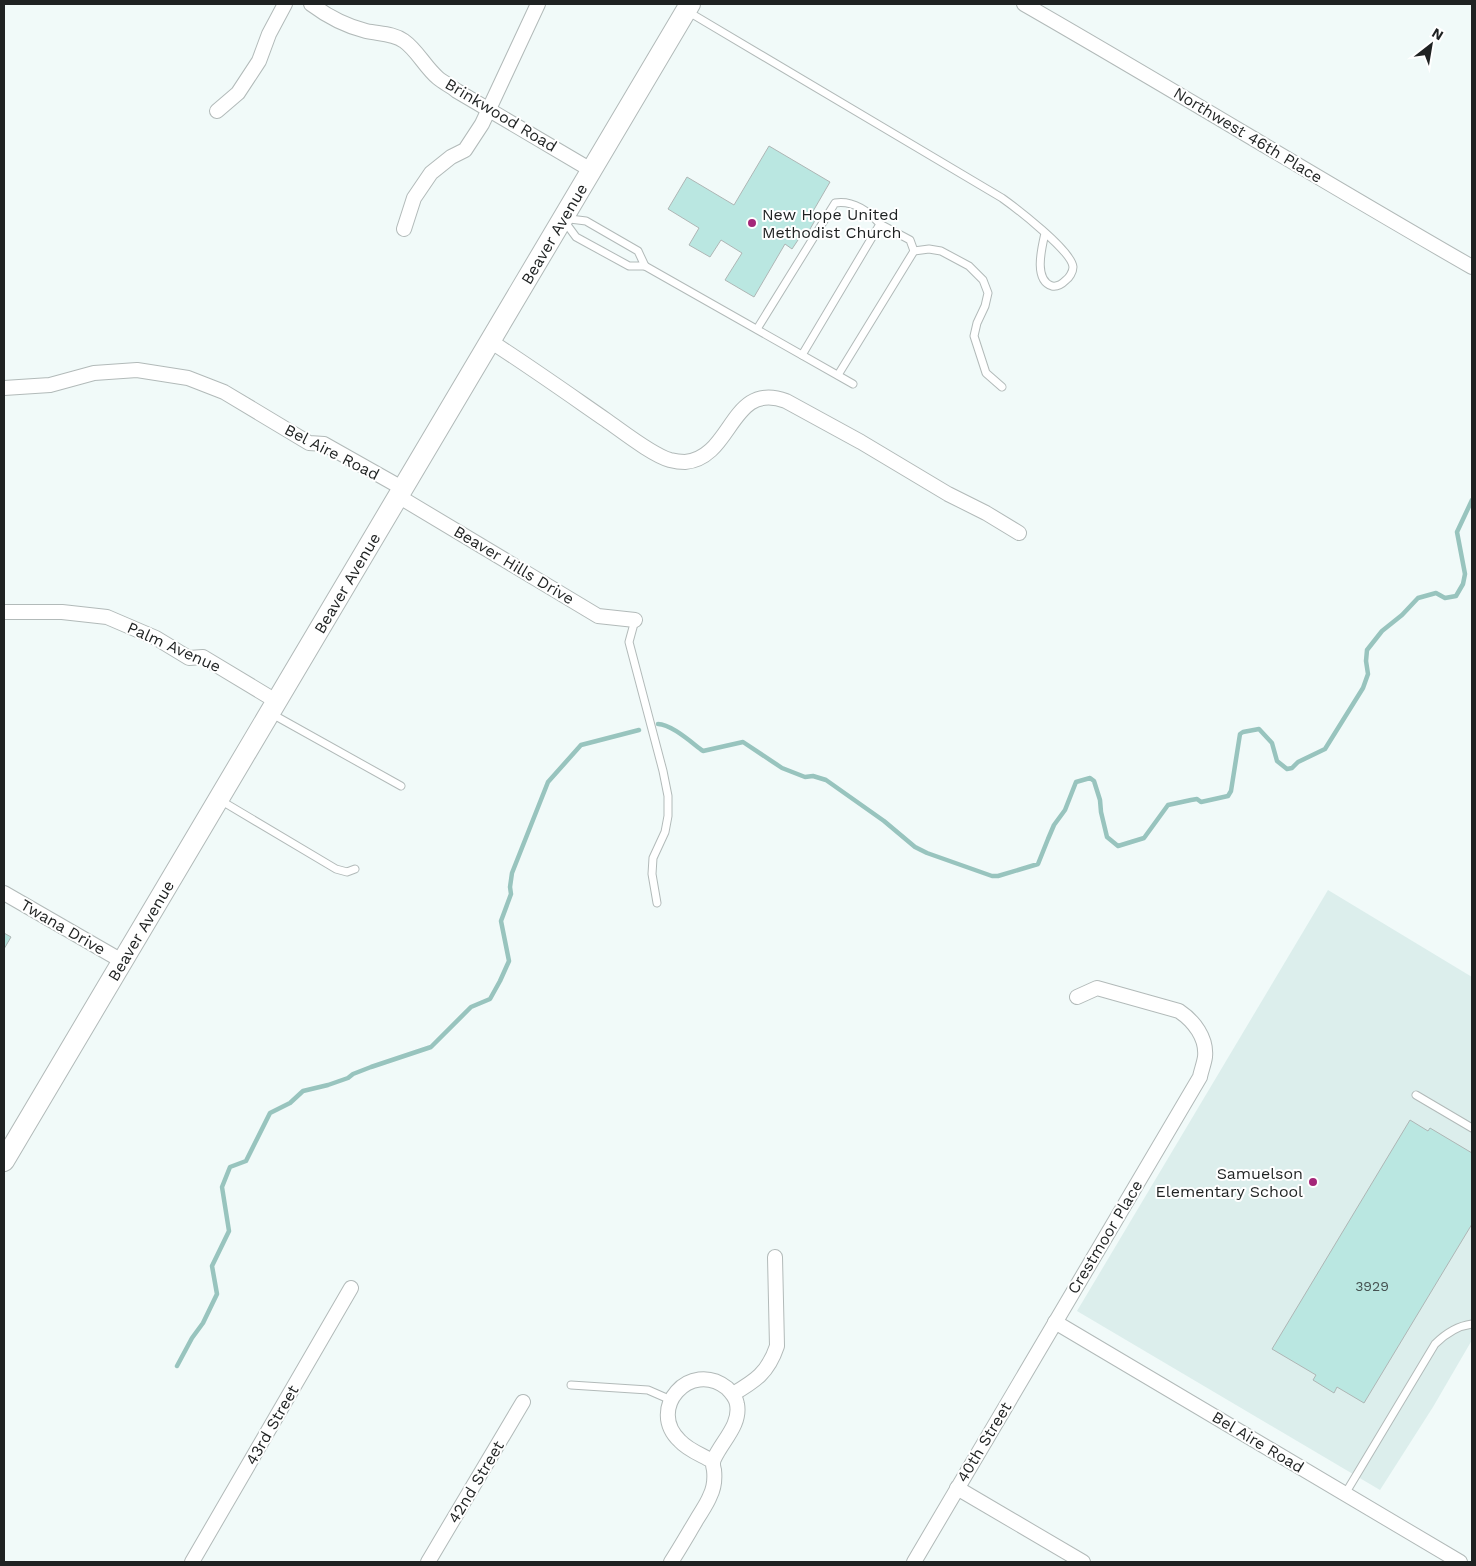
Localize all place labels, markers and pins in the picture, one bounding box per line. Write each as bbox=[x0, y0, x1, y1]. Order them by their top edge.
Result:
place label: New Hope United Methodist Church bbox=[762, 205, 902, 242]
marker: New Hope United Methodist Church bbox=[746, 217, 758, 229]
place label: Samuelson Elementary School bbox=[1156, 1164, 1303, 1201]
marker: Samuelson Elementary School bbox=[1307, 1176, 1319, 1188]

